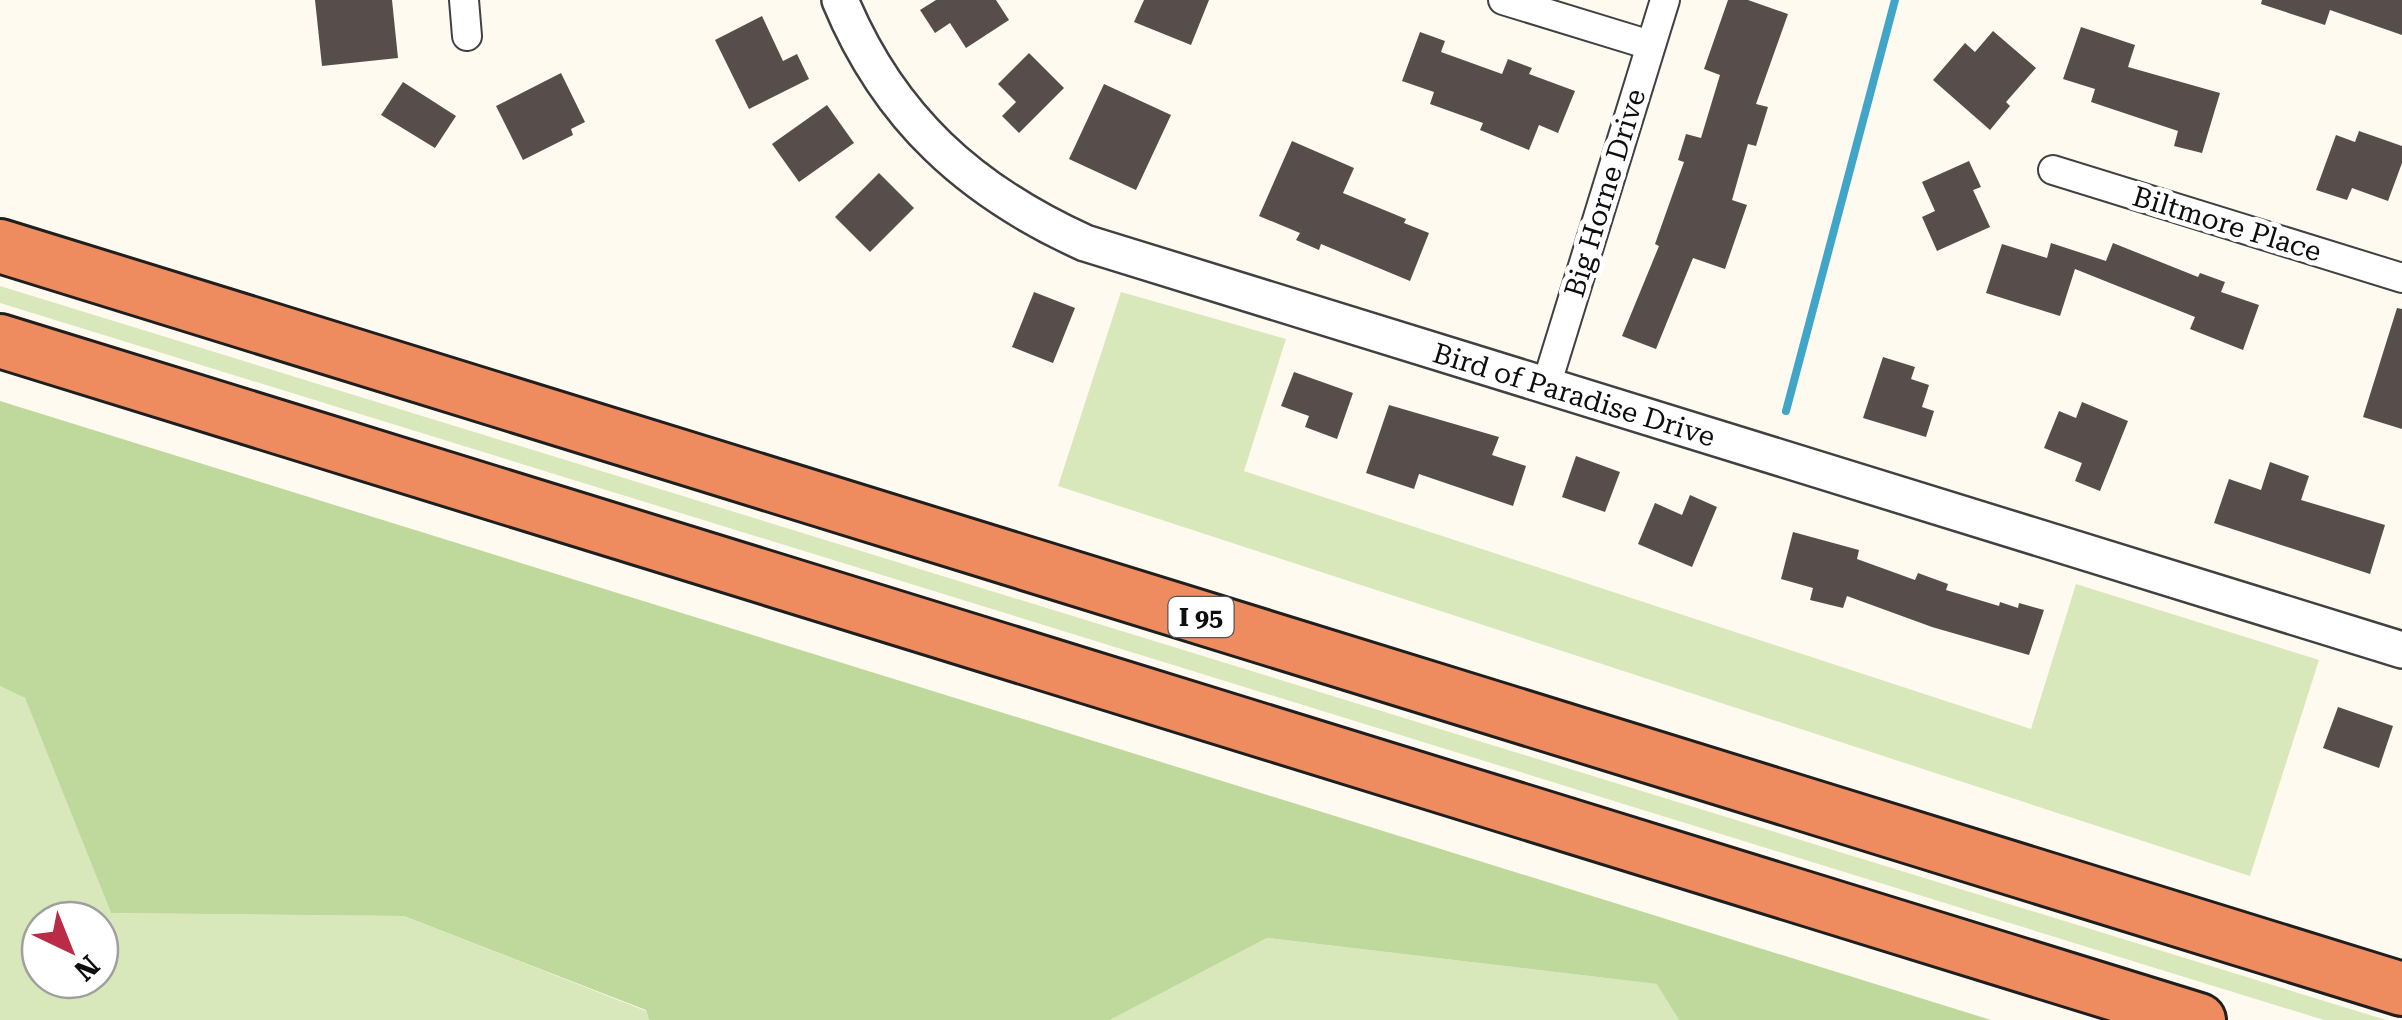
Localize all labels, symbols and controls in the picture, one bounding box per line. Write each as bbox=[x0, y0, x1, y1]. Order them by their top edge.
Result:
street label: Big Horne Drive bbox=[1558, 85, 1652, 301]
street label: Biltmore Place bbox=[2129, 180, 2325, 268]
street label: Bird of Paradise Drive bbox=[1429, 336, 1719, 454]
road number: I 95 bbox=[1168, 597, 1234, 637]
north arrow bbox=[20, 900, 120, 1000]
text: N bbox=[68, 948, 106, 987]

